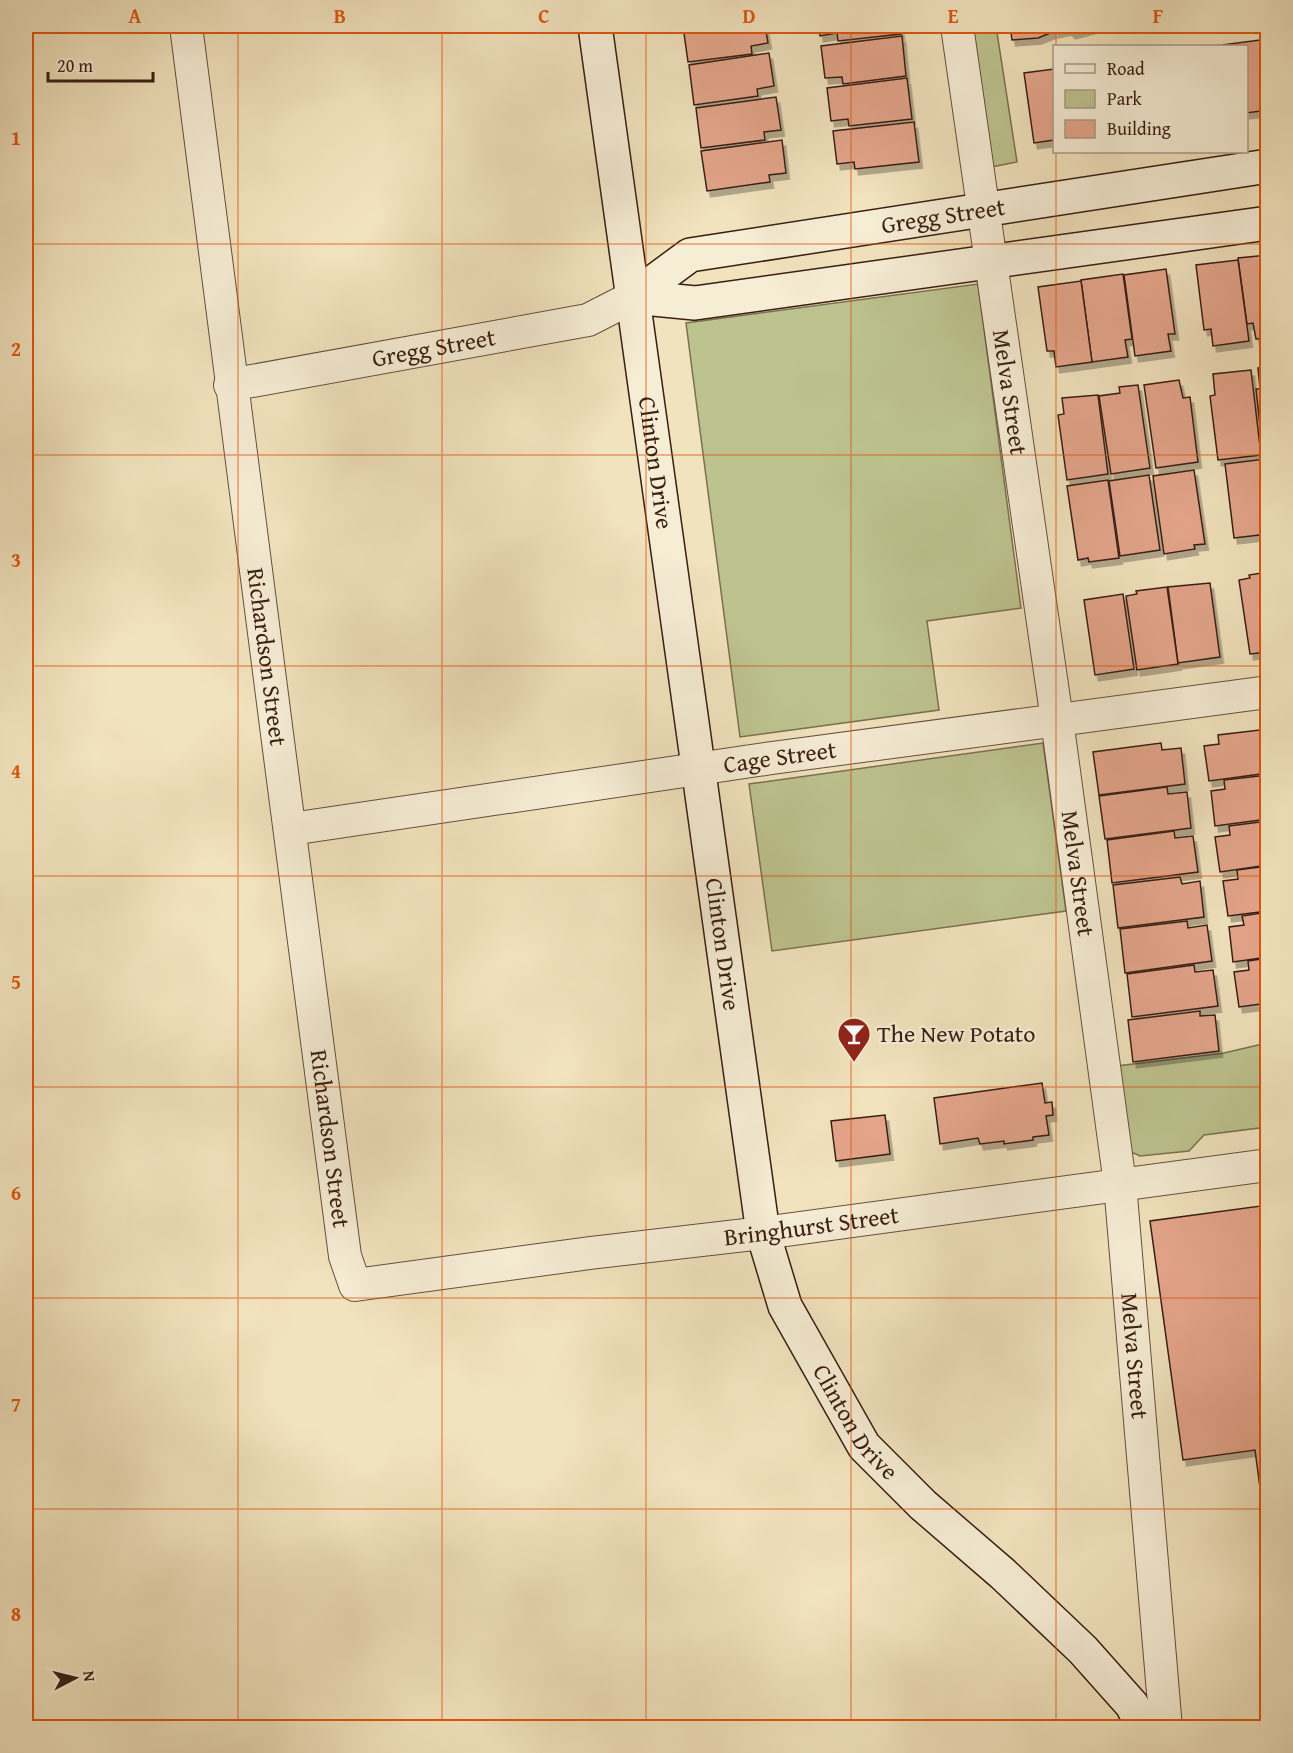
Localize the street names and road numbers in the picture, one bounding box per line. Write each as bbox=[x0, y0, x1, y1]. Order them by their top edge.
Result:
street label: Gregg Street bbox=[879, 189, 1008, 242]
street label: Gregg Street bbox=[369, 319, 499, 376]
street label: Melva Street bbox=[984, 327, 1037, 458]
street label: Clinton Drive bbox=[630, 394, 683, 531]
street label: Richardson Street bbox=[238, 566, 296, 749]
street label: Cage Street bbox=[721, 732, 839, 782]
street label: Melva Street bbox=[1052, 808, 1104, 939]
street label: Clinton Drive bbox=[697, 876, 750, 1013]
street label: Richardson Street bbox=[302, 1047, 359, 1230]
street label: Bringhurst Street bbox=[722, 1197, 901, 1254]
street label: Melva Street bbox=[1112, 1291, 1158, 1421]
street label: Clinton Drive bbox=[804, 1358, 906, 1488]

